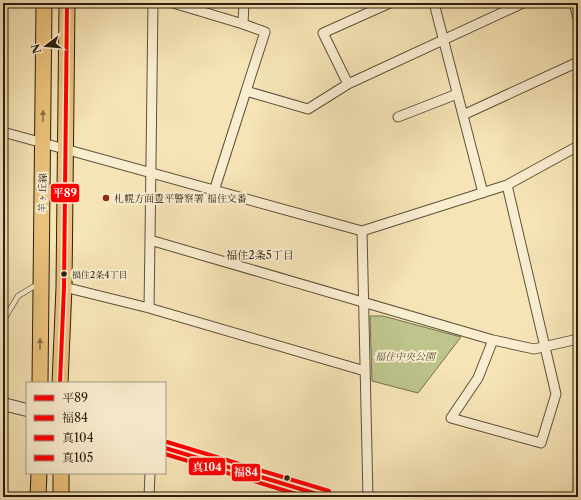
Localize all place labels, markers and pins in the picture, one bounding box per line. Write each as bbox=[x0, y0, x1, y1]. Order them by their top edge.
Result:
place label: 札幌方面豊平警察署 福住交番 bbox=[114, 192, 247, 205]
marker: 札幌方面豊平警察署 福住交番 bbox=[101, 193, 111, 203]
marker: 福住2条4丁目 bbox=[59, 269, 69, 279]
place label: 福住2条4丁目 bbox=[71, 269, 127, 280]
unlabelled marker bbox=[282, 473, 292, 483]

